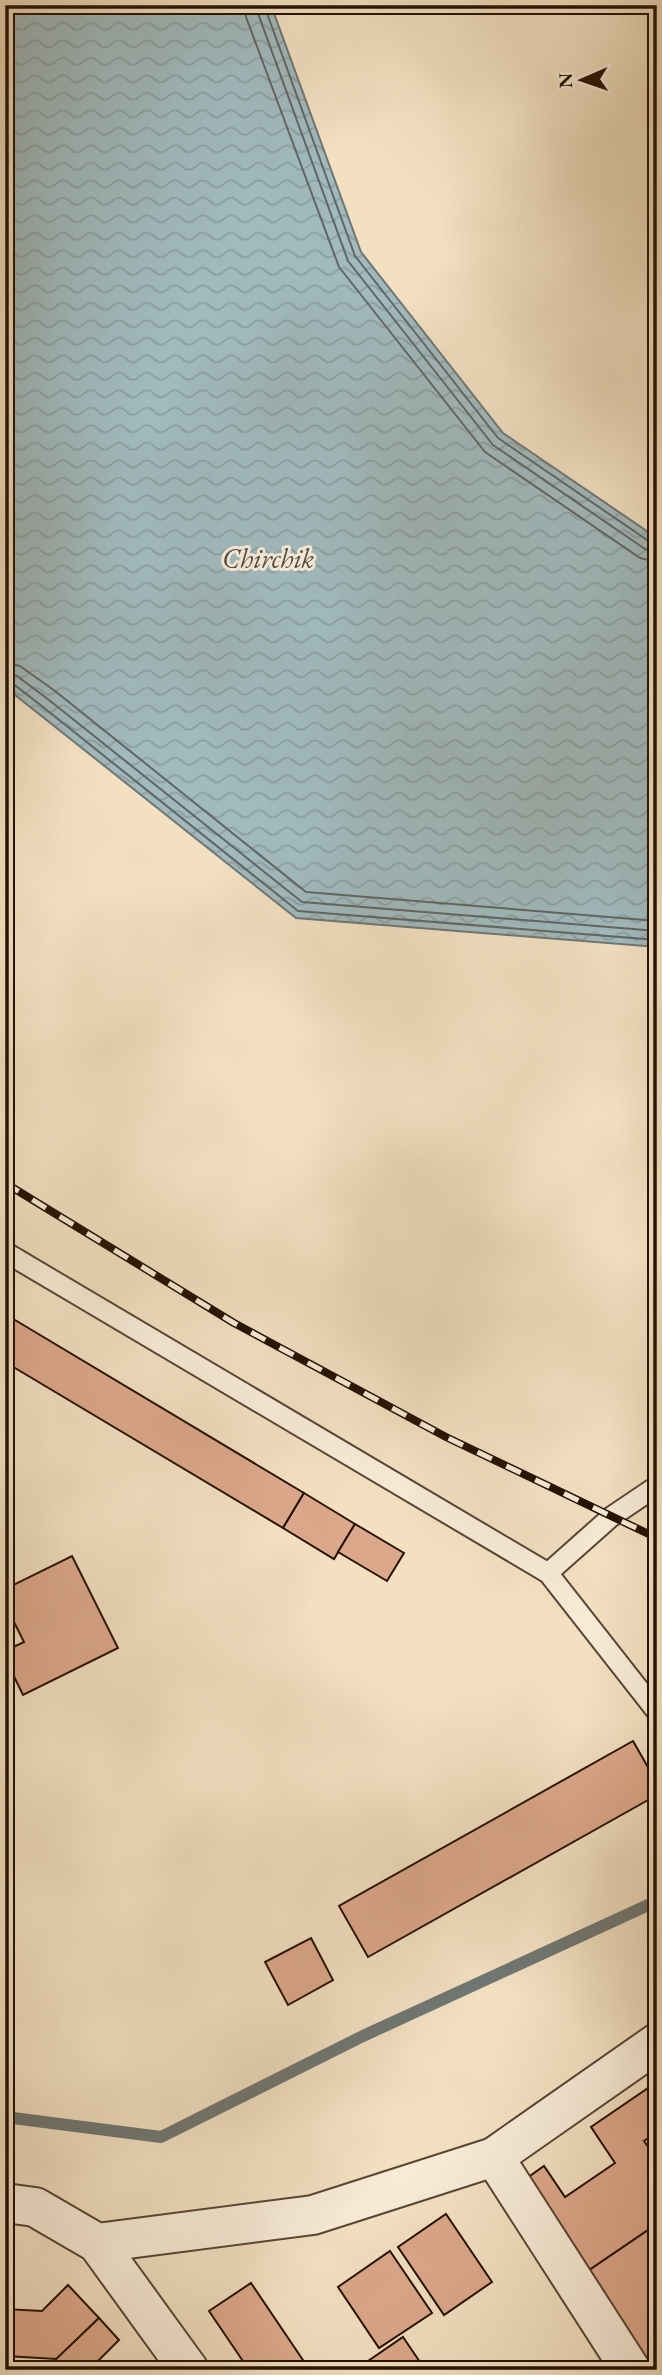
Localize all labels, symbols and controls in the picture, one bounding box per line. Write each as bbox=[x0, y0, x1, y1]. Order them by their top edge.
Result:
north arrow bbox=[546, 46, 616, 116]
text: N bbox=[553, 72, 578, 89]
water label: Chirchik bbox=[222, 540, 314, 576]

